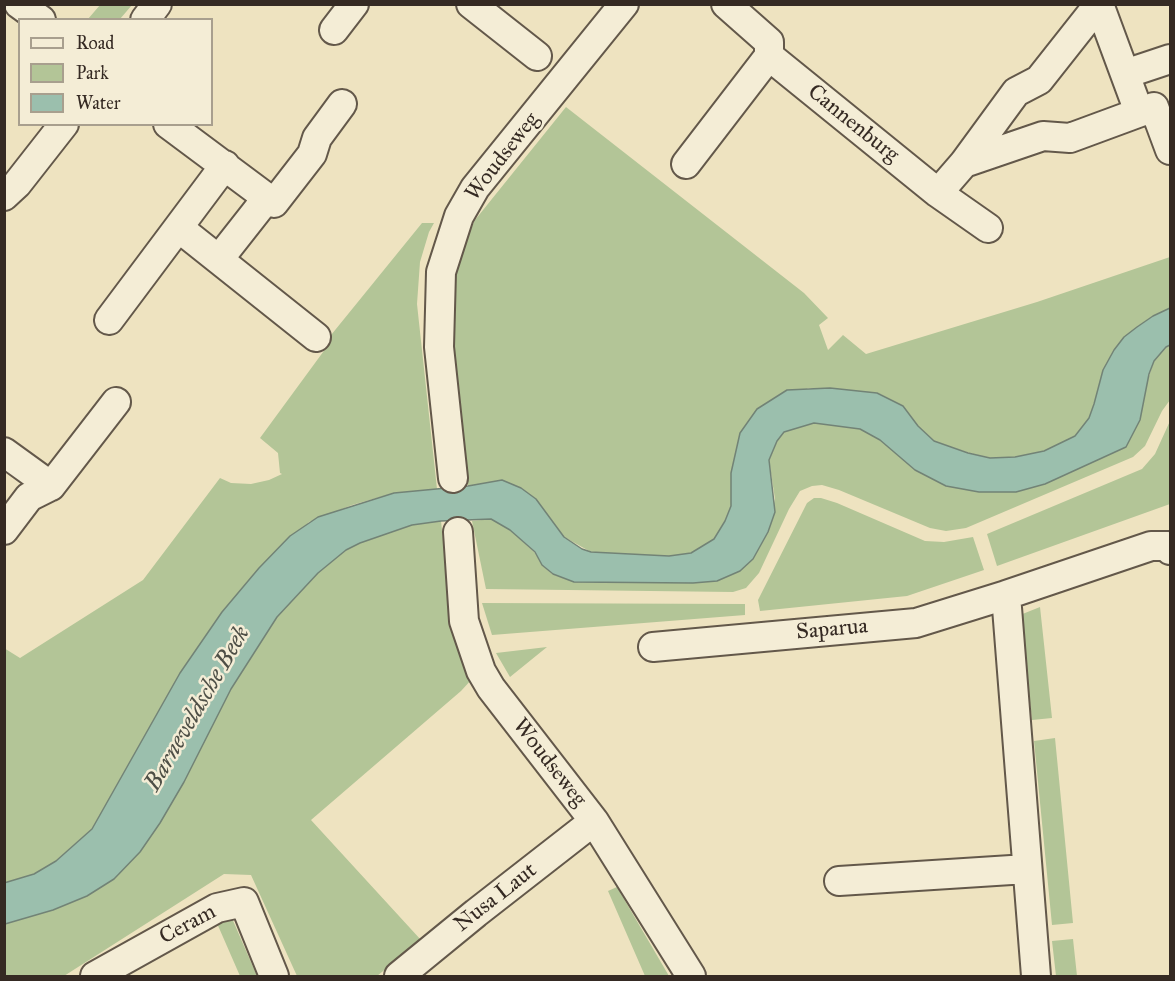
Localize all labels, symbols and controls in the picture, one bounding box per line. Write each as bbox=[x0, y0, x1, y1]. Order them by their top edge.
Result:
legend bbox=[18, 18, 213, 126]
text: Road bbox=[76, 32, 114, 54]
text: Park bbox=[76, 62, 109, 84]
street label: Cannenburg bbox=[802, 79, 904, 169]
text: Water bbox=[76, 92, 120, 114]
street label: Woudseweg bbox=[460, 108, 546, 206]
street label: Saparua bbox=[795, 614, 869, 646]
water label: Barneveldsche Beek bbox=[139, 621, 257, 797]
street label: Woudseweg bbox=[506, 714, 592, 812]
street label: Nusa Laut bbox=[450, 858, 542, 938]
street label: Ceram bbox=[155, 899, 221, 951]

